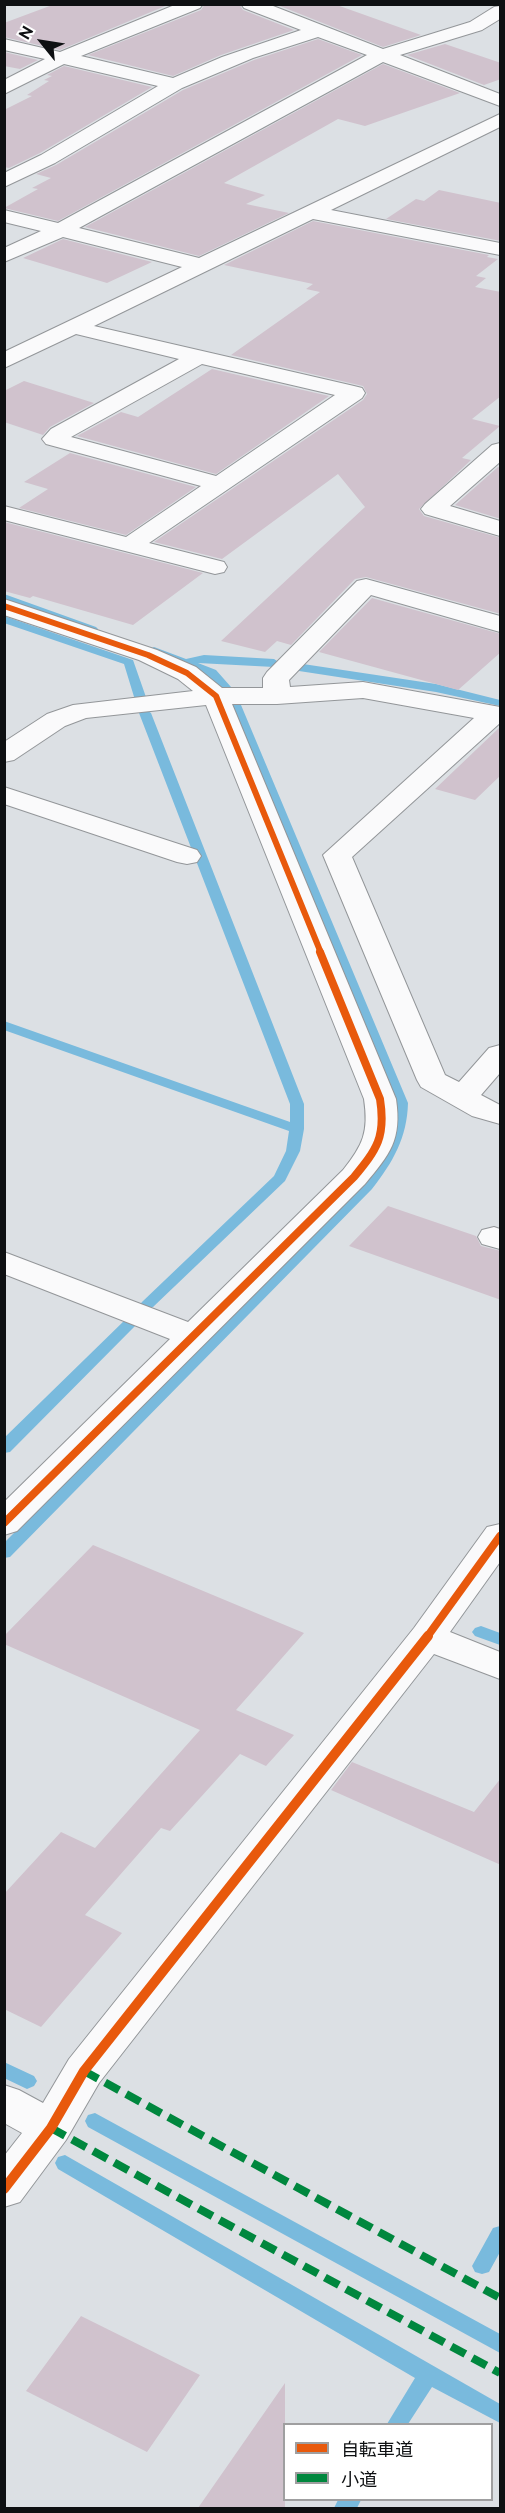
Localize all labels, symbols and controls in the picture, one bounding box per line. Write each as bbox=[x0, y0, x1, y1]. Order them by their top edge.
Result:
north arrow bbox=[12, 12, 72, 72]
text: N bbox=[15, 23, 37, 43]
legend bbox=[283, 2423, 493, 2501]
text: 自転車道 bbox=[341, 2439, 413, 2460]
text: 小道 bbox=[341, 2469, 377, 2490]

